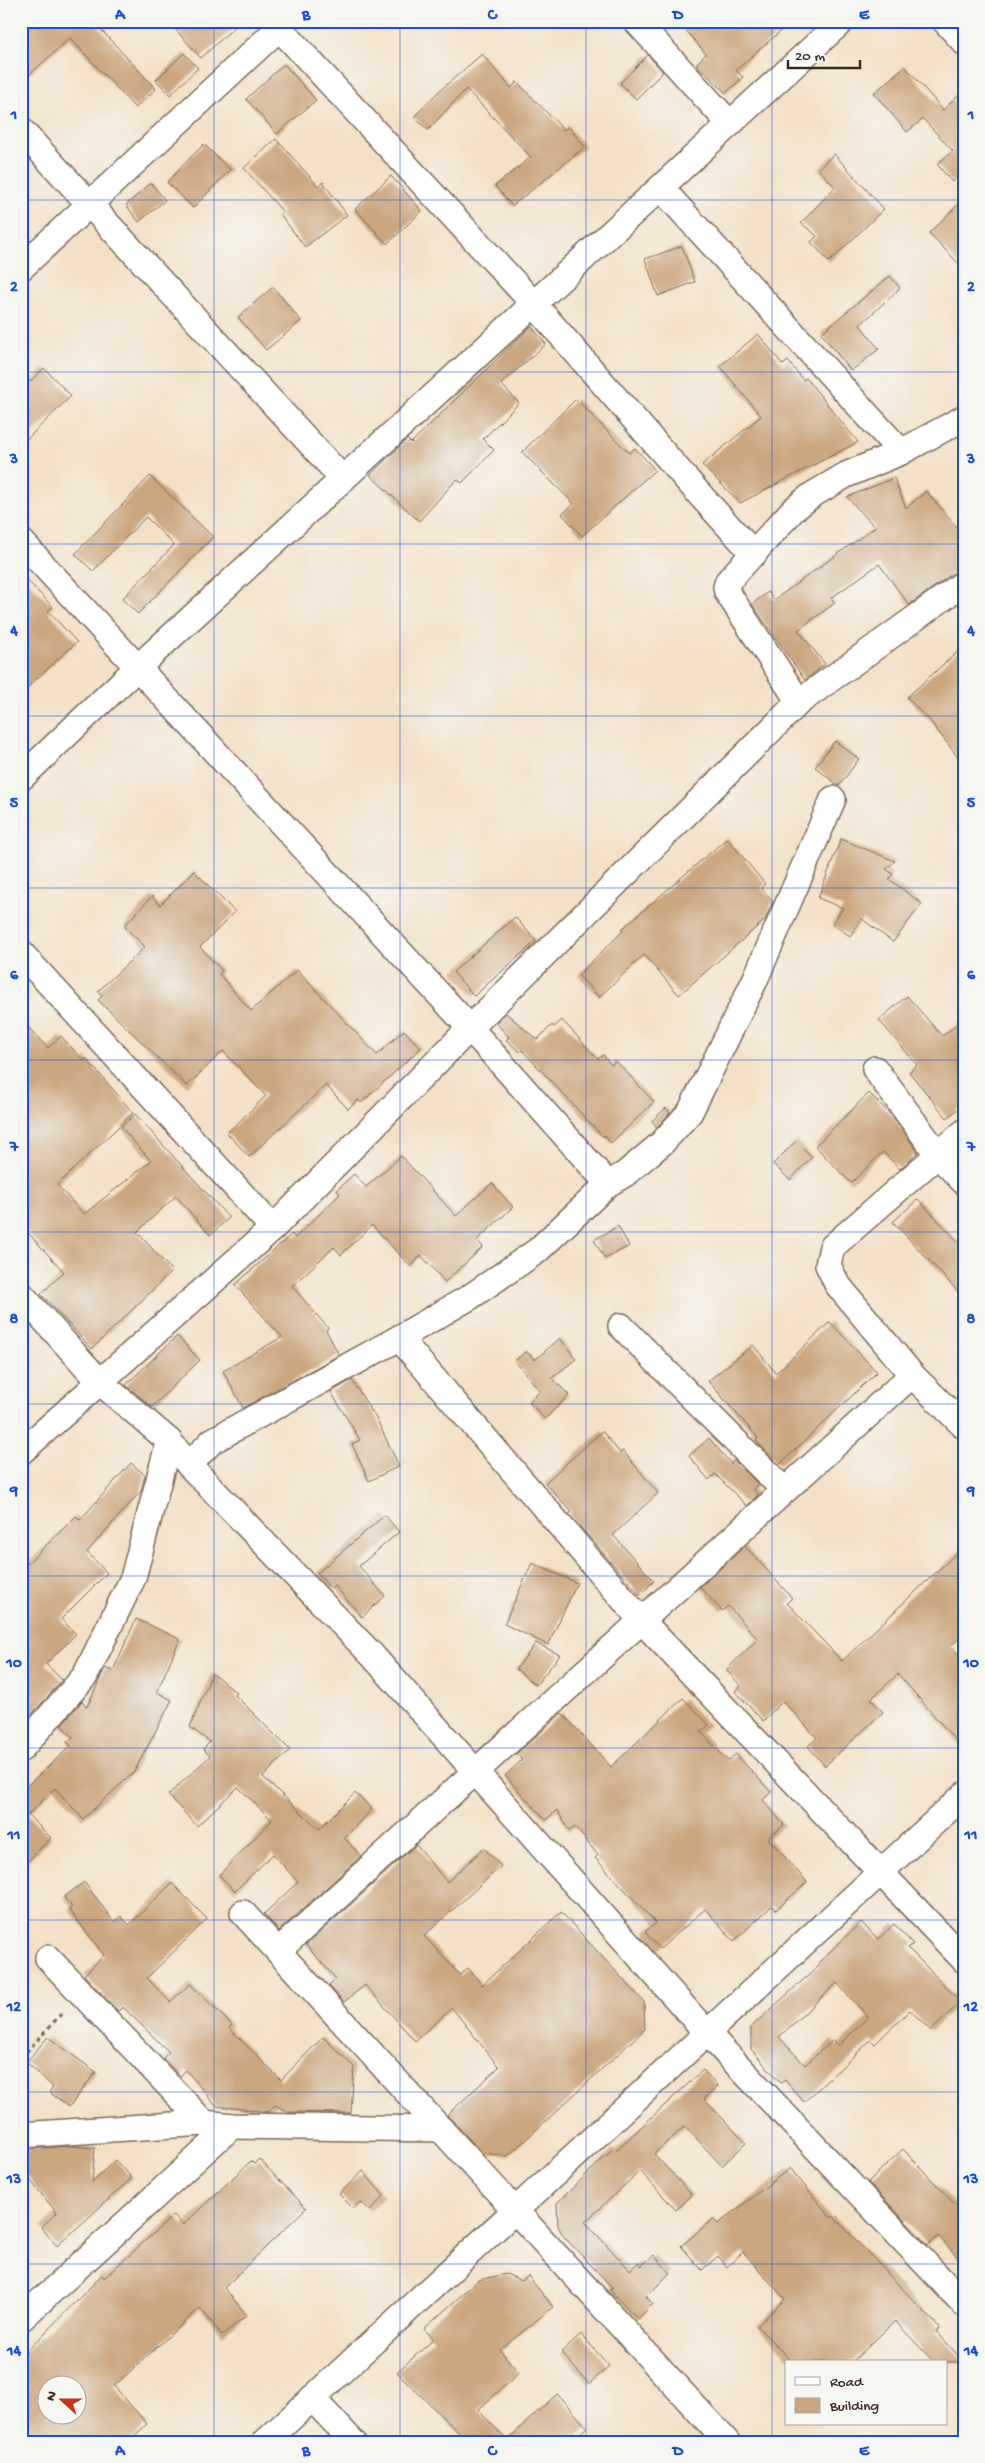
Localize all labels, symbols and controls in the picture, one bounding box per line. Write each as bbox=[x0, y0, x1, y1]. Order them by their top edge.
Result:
text: A bbox=[114, 7, 126, 26]
text: B bbox=[301, 7, 311, 26]
text: C bbox=[487, 7, 498, 26]
text: D bbox=[671, 7, 684, 26]
text: E bbox=[859, 7, 870, 26]
scale bar bbox=[788, 38, 860, 70]
text: 20 m bbox=[795, 48, 825, 66]
text: 1 bbox=[10, 107, 17, 126]
text: 1 bbox=[967, 107, 974, 126]
text: 2 bbox=[10, 279, 18, 298]
text: 2 bbox=[967, 279, 975, 298]
text: 3 bbox=[9, 451, 18, 470]
text: 3 bbox=[966, 451, 975, 470]
text: 4 bbox=[9, 623, 18, 642]
text: 4 bbox=[966, 623, 975, 642]
text: 5 bbox=[10, 795, 19, 814]
text: 5 bbox=[967, 795, 976, 814]
text: 6 bbox=[10, 967, 19, 986]
text: 6 bbox=[967, 967, 976, 986]
text: 7 bbox=[9, 1139, 19, 1158]
text: 7 bbox=[966, 1139, 976, 1158]
text: 8 bbox=[10, 1311, 19, 1330]
text: 8 bbox=[967, 1311, 976, 1330]
text: 9 bbox=[9, 1483, 18, 1502]
text: 9 bbox=[966, 1483, 975, 1502]
text: 10 bbox=[5, 1655, 22, 1674]
text: 10 bbox=[962, 1655, 979, 1674]
text: 11 bbox=[7, 1827, 20, 1846]
text: 11 bbox=[964, 1827, 977, 1846]
text: 12 bbox=[6, 1999, 21, 2018]
text: 12 bbox=[963, 1999, 978, 2018]
text: 13 bbox=[6, 2171, 21, 2190]
text: 13 bbox=[963, 2171, 978, 2190]
text: 14 bbox=[6, 2343, 21, 2362]
text: 14 bbox=[963, 2343, 978, 2362]
legend bbox=[785, 2360, 948, 2426]
text: Road bbox=[830, 2374, 864, 2392]
north arrow bbox=[38, 2376, 88, 2426]
text: N bbox=[43, 2389, 62, 2404]
text: Building bbox=[829, 2398, 879, 2416]
text: A bbox=[114, 2443, 126, 2462]
text: B bbox=[301, 2443, 311, 2462]
text: C bbox=[487, 2443, 498, 2462]
text: D bbox=[671, 2443, 684, 2462]
text: E bbox=[859, 2443, 870, 2462]

